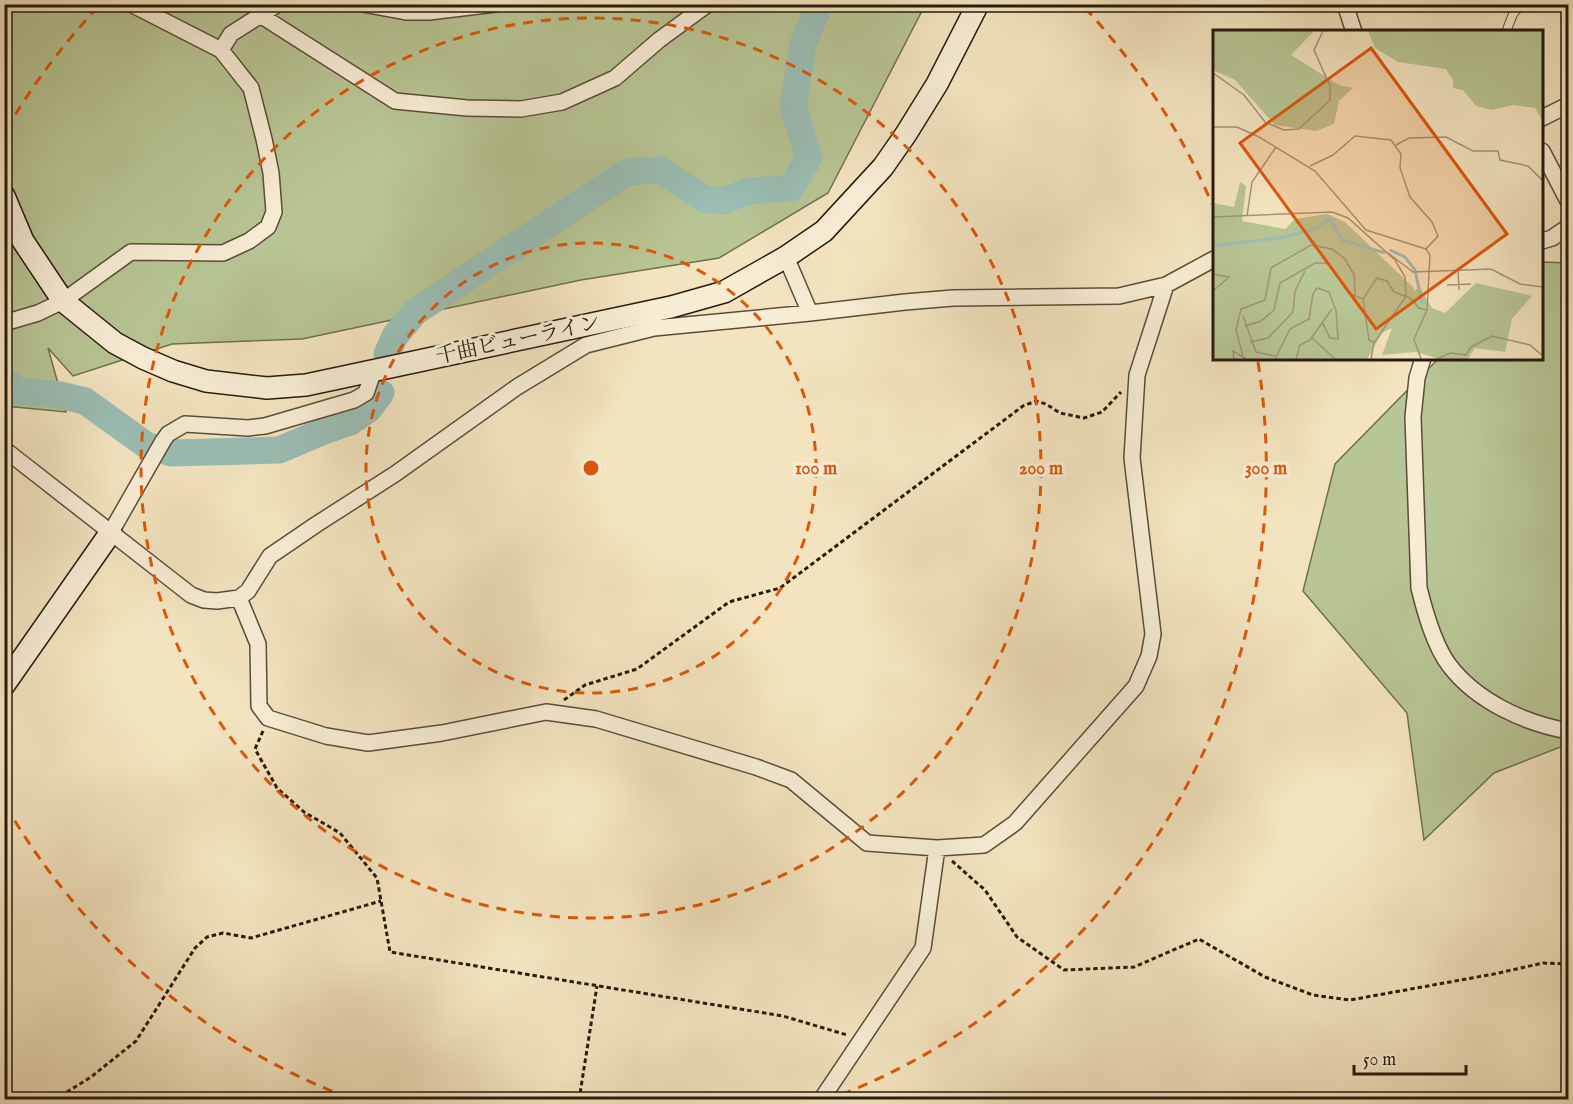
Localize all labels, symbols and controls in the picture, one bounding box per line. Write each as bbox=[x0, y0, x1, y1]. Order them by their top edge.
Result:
inset map bbox=[1213, 30, 1543, 360]
street label: 千曲ビューライン bbox=[434, 310, 603, 371]
centre of rings bbox=[581, 458, 601, 478]
text: 100 m bbox=[795, 458, 837, 481]
text: 200 m bbox=[1019, 458, 1063, 481]
text: 300 m bbox=[1245, 458, 1287, 481]
scale bar bbox=[1354, 1038, 1466, 1076]
text: 50 m bbox=[1363, 1049, 1396, 1072]

